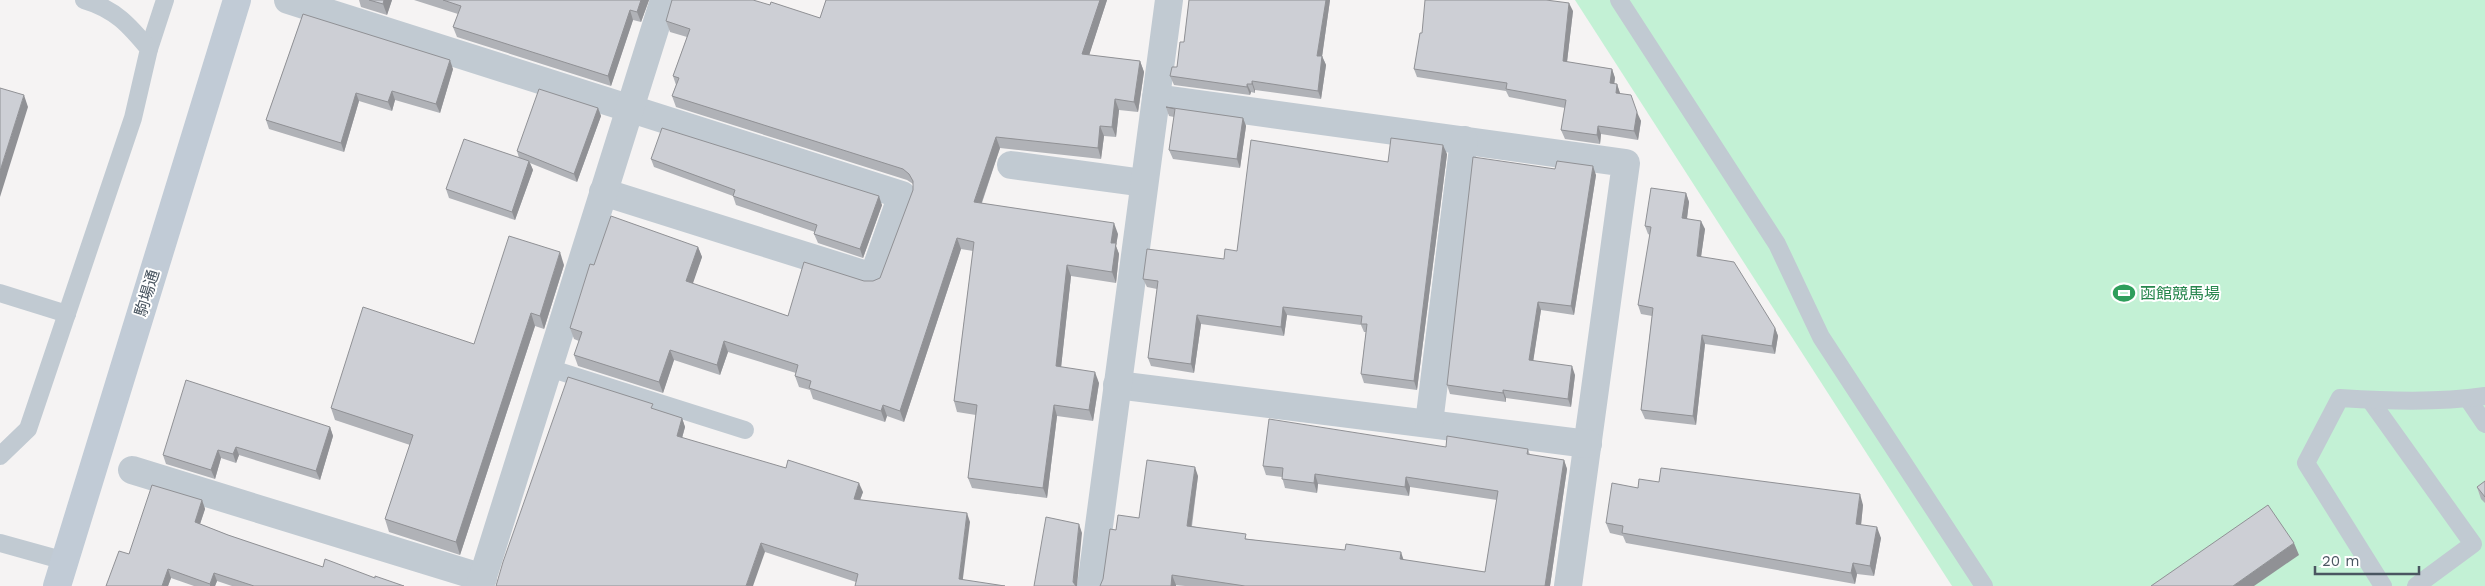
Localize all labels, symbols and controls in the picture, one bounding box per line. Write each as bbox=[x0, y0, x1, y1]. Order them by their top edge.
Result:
street label: 駒場通 bbox=[131, 267, 163, 319]
sports icon: 函館競馬場 bbox=[2111, 280, 2137, 306]
place label: 函館競馬場 bbox=[2140, 284, 2220, 303]
scale bar bbox=[2315, 544, 2419, 576]
text: 20 m bbox=[2322, 552, 2360, 570]

